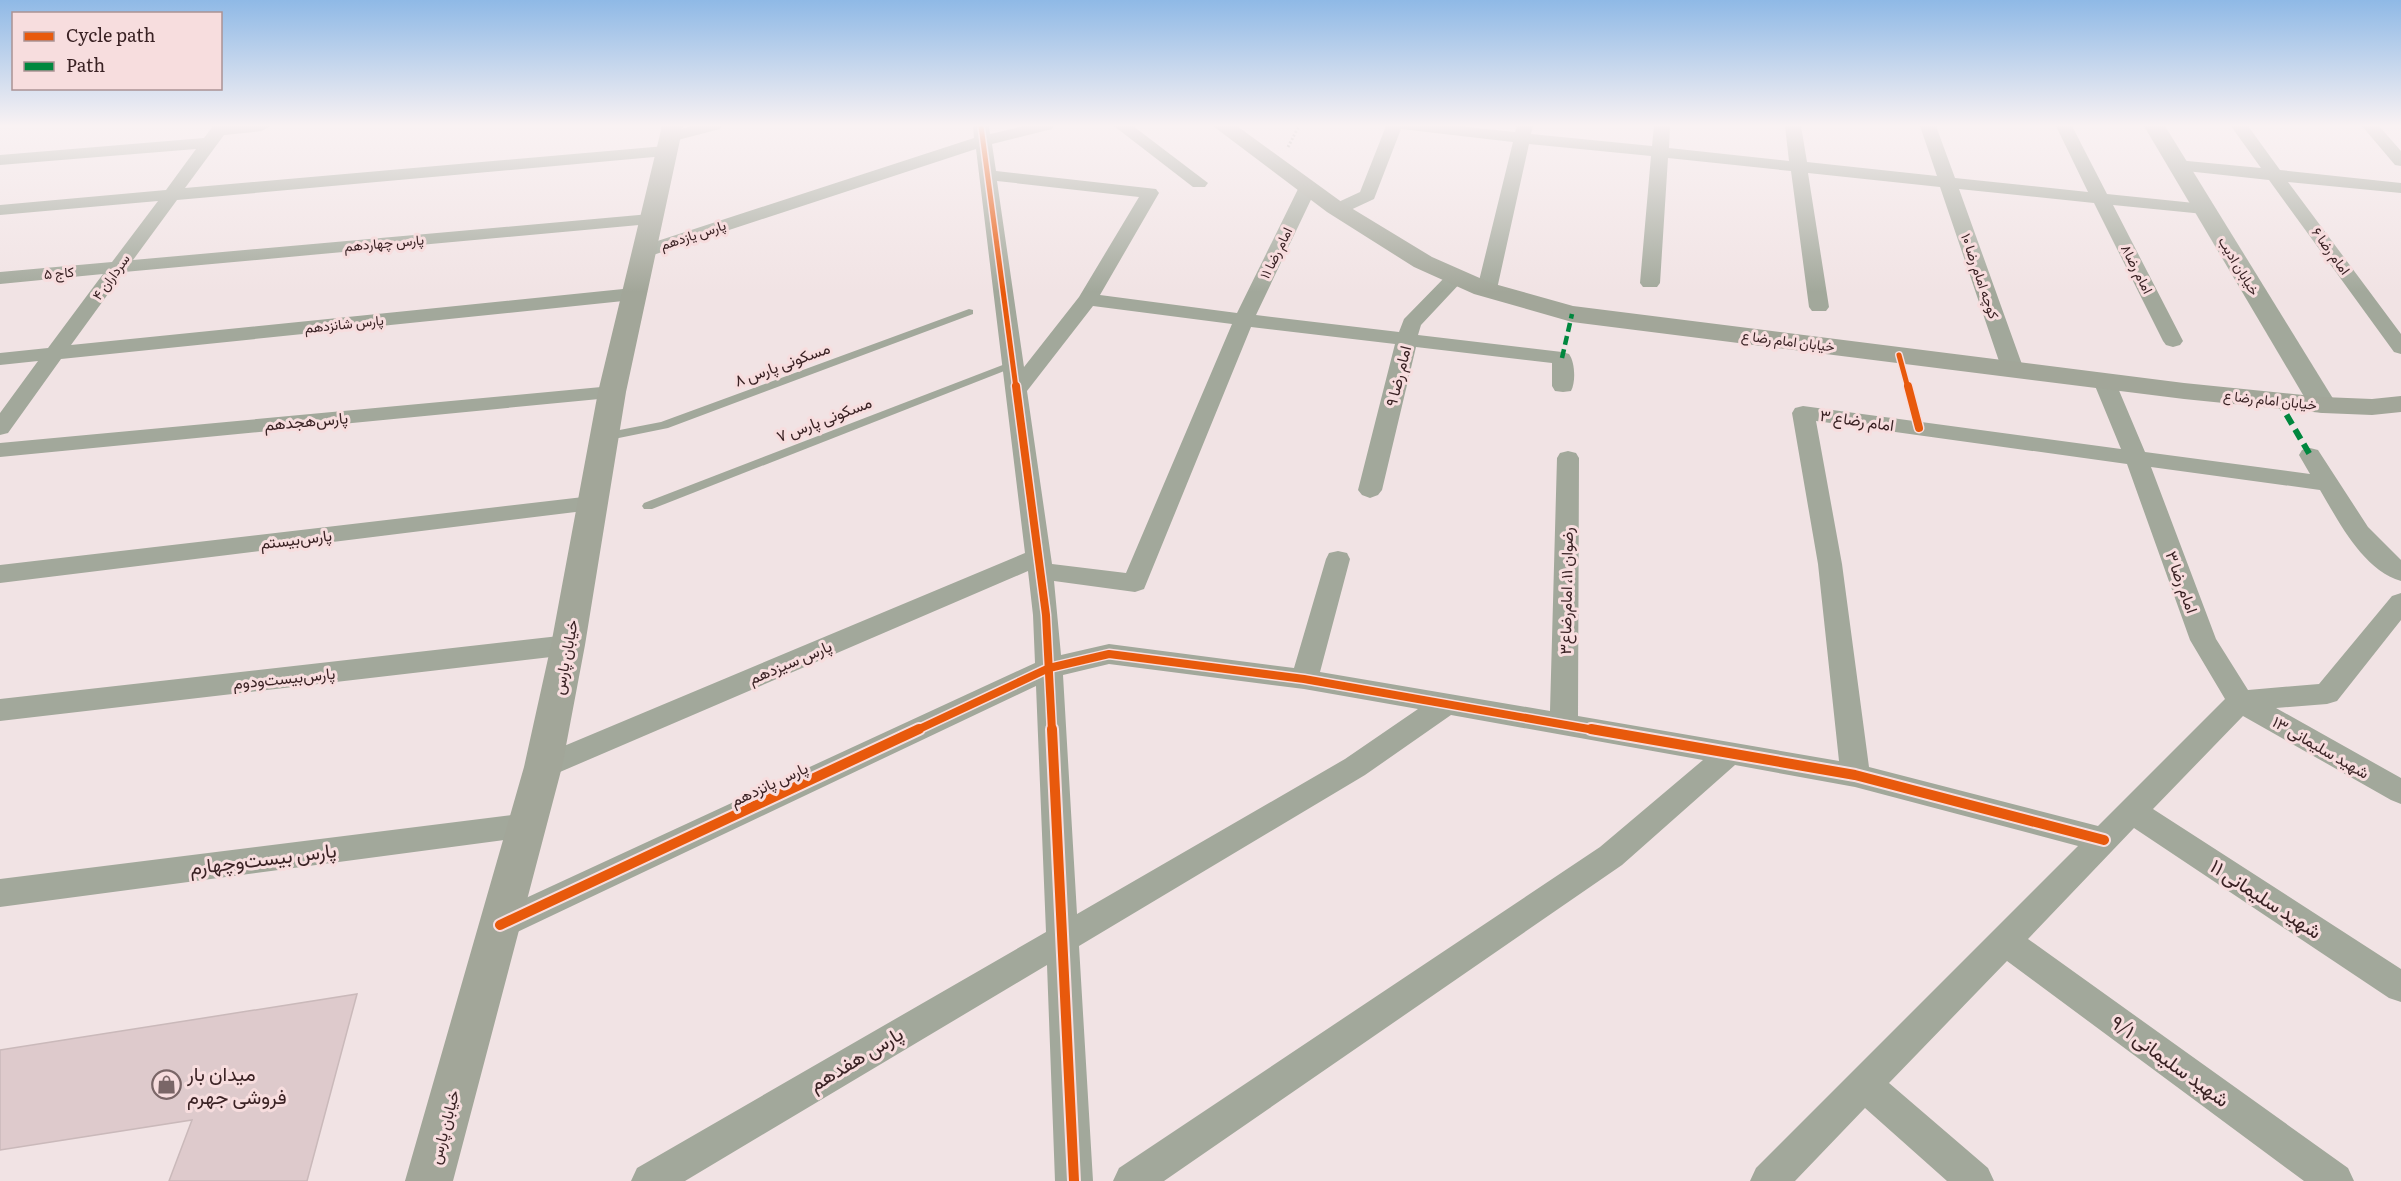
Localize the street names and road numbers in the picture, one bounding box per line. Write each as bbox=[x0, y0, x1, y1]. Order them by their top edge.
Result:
street label: پارس‌‌ یازدهم bbox=[657, 214, 728, 255]
street label: امام رضا ۱۱ bbox=[1254, 223, 1296, 282]
street label: امام رضا ۶ bbox=[2308, 223, 2356, 278]
street label: پارس‌‌ چهاردهم bbox=[343, 229, 425, 256]
street label: کوچه امام رضا ۱۰ bbox=[1956, 230, 2005, 321]
street label: خیابان ادیب bbox=[2214, 232, 2265, 299]
street label: امام رضا۸ bbox=[2117, 240, 2159, 297]
street label: سرداران ۴ bbox=[87, 249, 134, 304]
street label: کاج ۵ bbox=[43, 261, 75, 285]
street label: پارس‌‌ شانزدهم bbox=[303, 309, 385, 338]
street label: خیابان امام رضا ع bbox=[1740, 324, 1836, 358]
street label: مسکونی پارس ۸ bbox=[730, 335, 833, 392]
street label: امام رضا ۹ bbox=[1378, 343, 1416, 409]
street label: خیابان امام رضا ع bbox=[2222, 384, 2318, 416]
street label: مسکونی ‌پارس ۷ bbox=[772, 389, 875, 448]
street label: امام رضا‌ع ۳ bbox=[1818, 402, 1896, 437]
street label: پارس‌‌هجدهم bbox=[263, 404, 349, 437]
street label: پارس‌بیستم bbox=[259, 522, 333, 555]
street label: رضوان ۱۱، امام‌رضا‌ع‌۳ bbox=[1552, 527, 1579, 655]
street label: امام رضا ۳ bbox=[2161, 547, 2205, 616]
street label: خیابان پارس bbox=[545, 617, 584, 697]
street label: پارس‌ سیزدهم bbox=[744, 633, 835, 690]
street label: پارس‌بیست‌و‌دوم bbox=[232, 660, 336, 695]
street label: شهید سلیمانی ۱۳ bbox=[2269, 709, 2374, 784]
street label: پارس‌ پانزدهم bbox=[726, 755, 812, 812]
street label: پارس بیست‌وچهارم bbox=[188, 833, 338, 882]
street label: شهید سلیمانی ۱۱ bbox=[2205, 850, 2329, 945]
street label: شهید سلیمانی ۹/۱ bbox=[2106, 1006, 2237, 1113]
street label: پارس‌ هفدهم bbox=[802, 1017, 908, 1098]
street label: خیابان پارس bbox=[422, 1087, 465, 1167]

